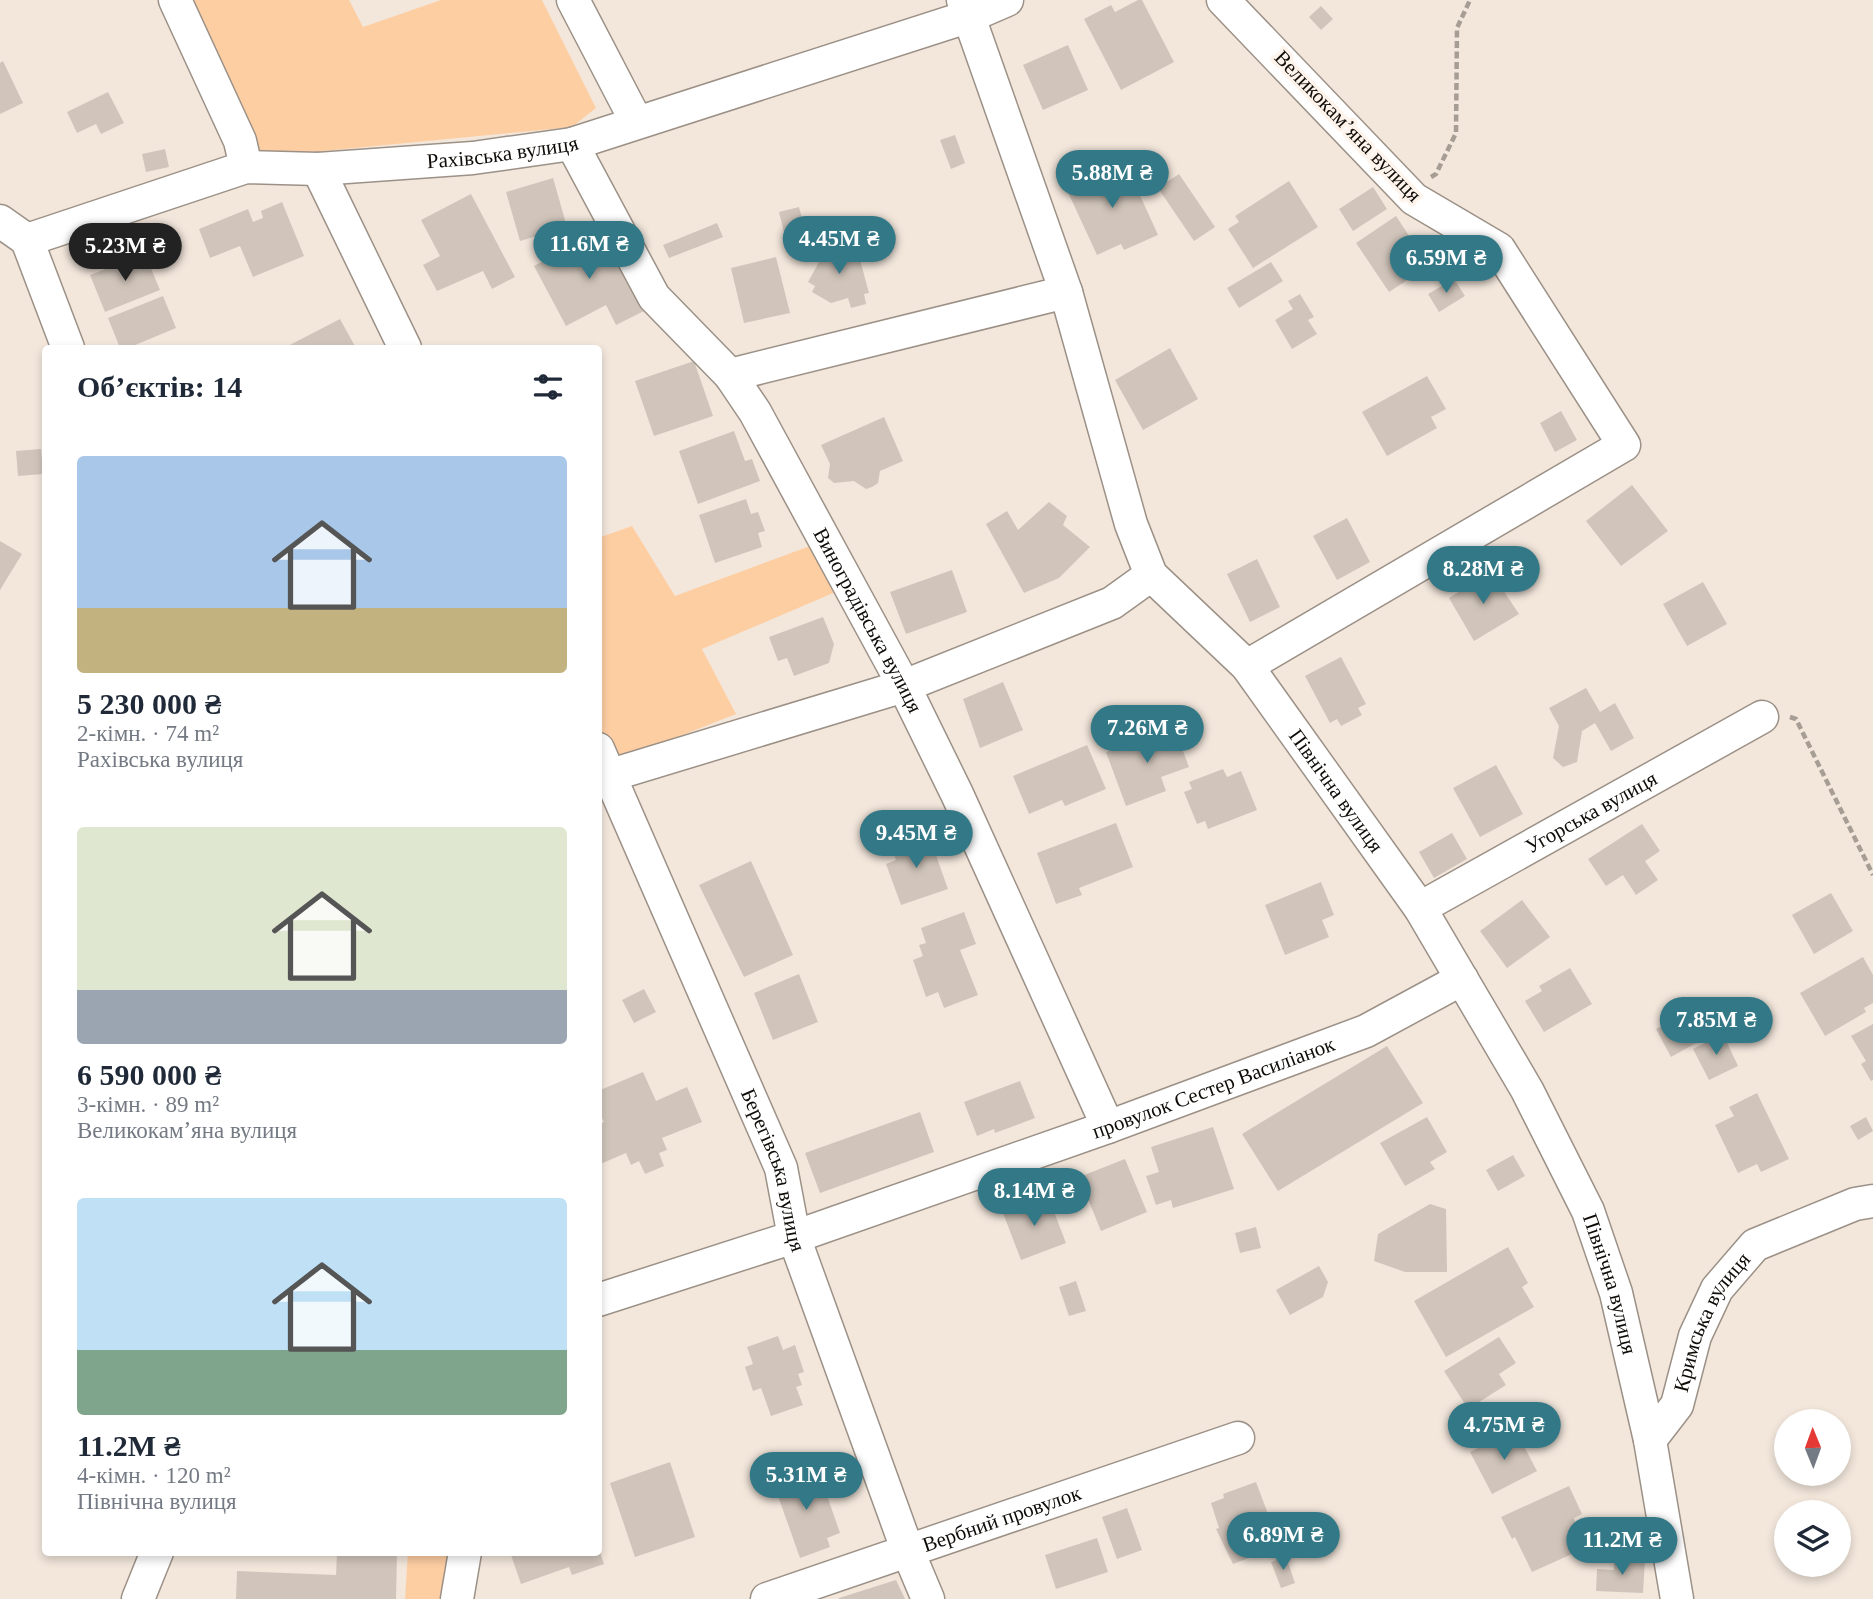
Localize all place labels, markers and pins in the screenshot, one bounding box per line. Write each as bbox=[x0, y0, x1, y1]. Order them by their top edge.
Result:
pin: 5.88M ₴ bbox=[1047, 150, 1177, 210]
pin: 4.45M ₴ bbox=[774, 216, 904, 276]
pin: 11.6M ₴ bbox=[524, 222, 654, 281]
pin: 5.23M ₴ bbox=[60, 224, 190, 283]
pin: 6.59M ₴ bbox=[1381, 236, 1511, 295]
pin: 8.28M ₴ bbox=[1418, 546, 1548, 606]
pin: 7.26M ₴ bbox=[1082, 706, 1212, 765]
pin: 9.45M ₴ bbox=[851, 810, 981, 870]
pin: 7.85M ₴ bbox=[1651, 998, 1781, 1057]
pin: 8.14M ₴ bbox=[969, 1168, 1099, 1228]
pin: 4.75M ₴ bbox=[1439, 1402, 1569, 1462]
pin: 5.31M ₴ bbox=[741, 1452, 871, 1512]
pin: 6.89M ₴ bbox=[1218, 1512, 1348, 1572]
pin: 11.2M ₴ bbox=[1557, 1518, 1687, 1577]

